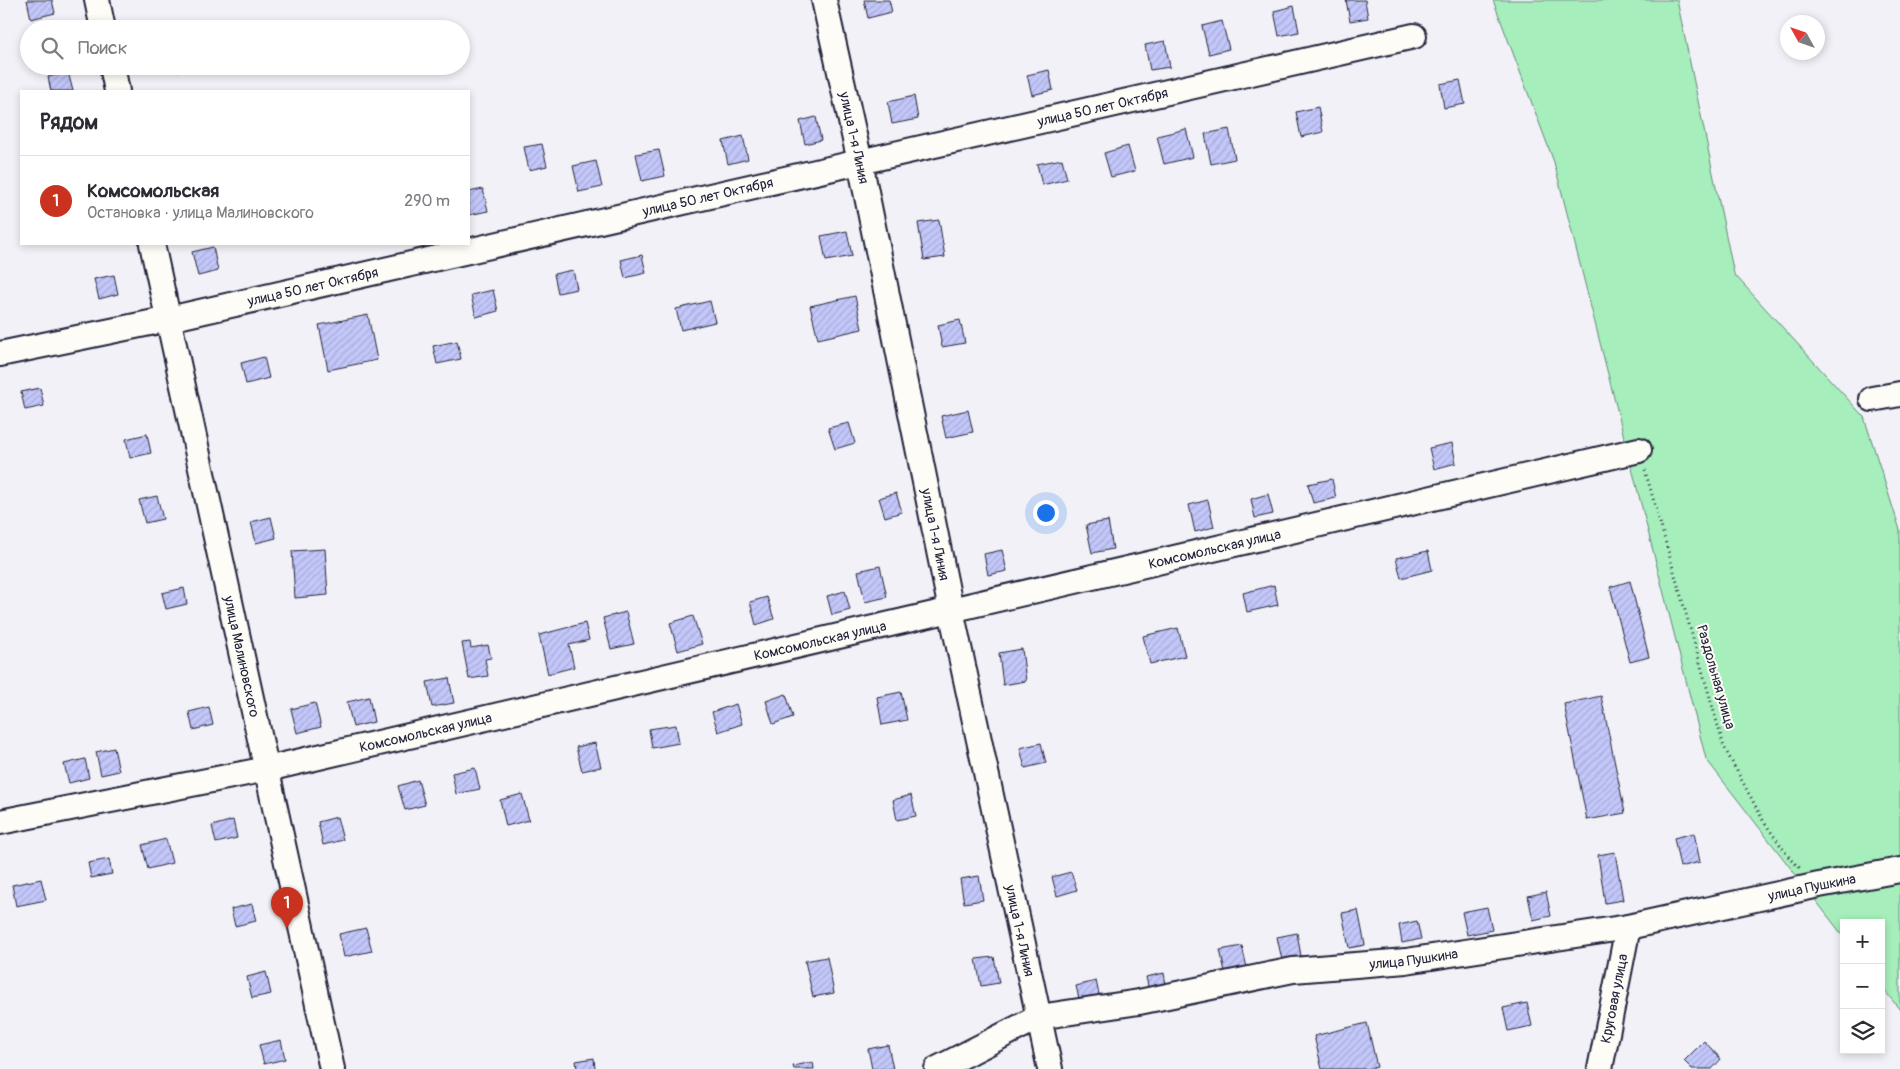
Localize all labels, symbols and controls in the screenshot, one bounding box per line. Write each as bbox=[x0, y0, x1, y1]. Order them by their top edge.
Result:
north arrow bbox=[1780, 15, 1825, 60]
search box bbox=[20, 20, 470, 75]
icon: search bbox=[38, 34, 66, 62]
text: Поиск bbox=[78, 36, 128, 60]
street label: улица 50 лет Октября bbox=[1035, 84, 1170, 130]
street label: улица 1-я Линия bbox=[836, 89, 873, 185]
text: Рядом bbox=[40, 109, 98, 136]
street label: улица 50 лет Октября bbox=[640, 173, 775, 220]
text: Комсомольская bbox=[87, 179, 219, 203]
text: 1 bbox=[53, 191, 59, 211]
text: 290 m bbox=[404, 191, 450, 211]
text: Остановка · улица Малиновского bbox=[87, 203, 314, 223]
street label: улица 50 лет Октября bbox=[245, 263, 380, 310]
street label: улица 1-я Линия bbox=[918, 486, 953, 582]
your location bbox=[1033, 500, 1059, 526]
street label: Комсомольская улица bbox=[1147, 525, 1282, 572]
street label: улица Малиновского bbox=[220, 593, 264, 719]
street label: Комсомольская улица bbox=[752, 617, 888, 664]
street label: Раздольная улица bbox=[1693, 623, 1739, 731]
street label: Комсомольская улица bbox=[358, 709, 493, 756]
street label: улица Пушкина bbox=[1765, 870, 1857, 905]
street label: улица 1-я Линия bbox=[1002, 882, 1038, 978]
pin: 1 bbox=[271, 887, 303, 928]
map controls bbox=[1840, 919, 1885, 1054]
button: + bbox=[1840, 919, 1885, 964]
street label: улица Пушкина bbox=[1368, 945, 1459, 972]
street label: Круговая улица bbox=[1597, 952, 1631, 1045]
button: − bbox=[1840, 964, 1885, 1009]
button: layers bbox=[1840, 1009, 1885, 1054]

